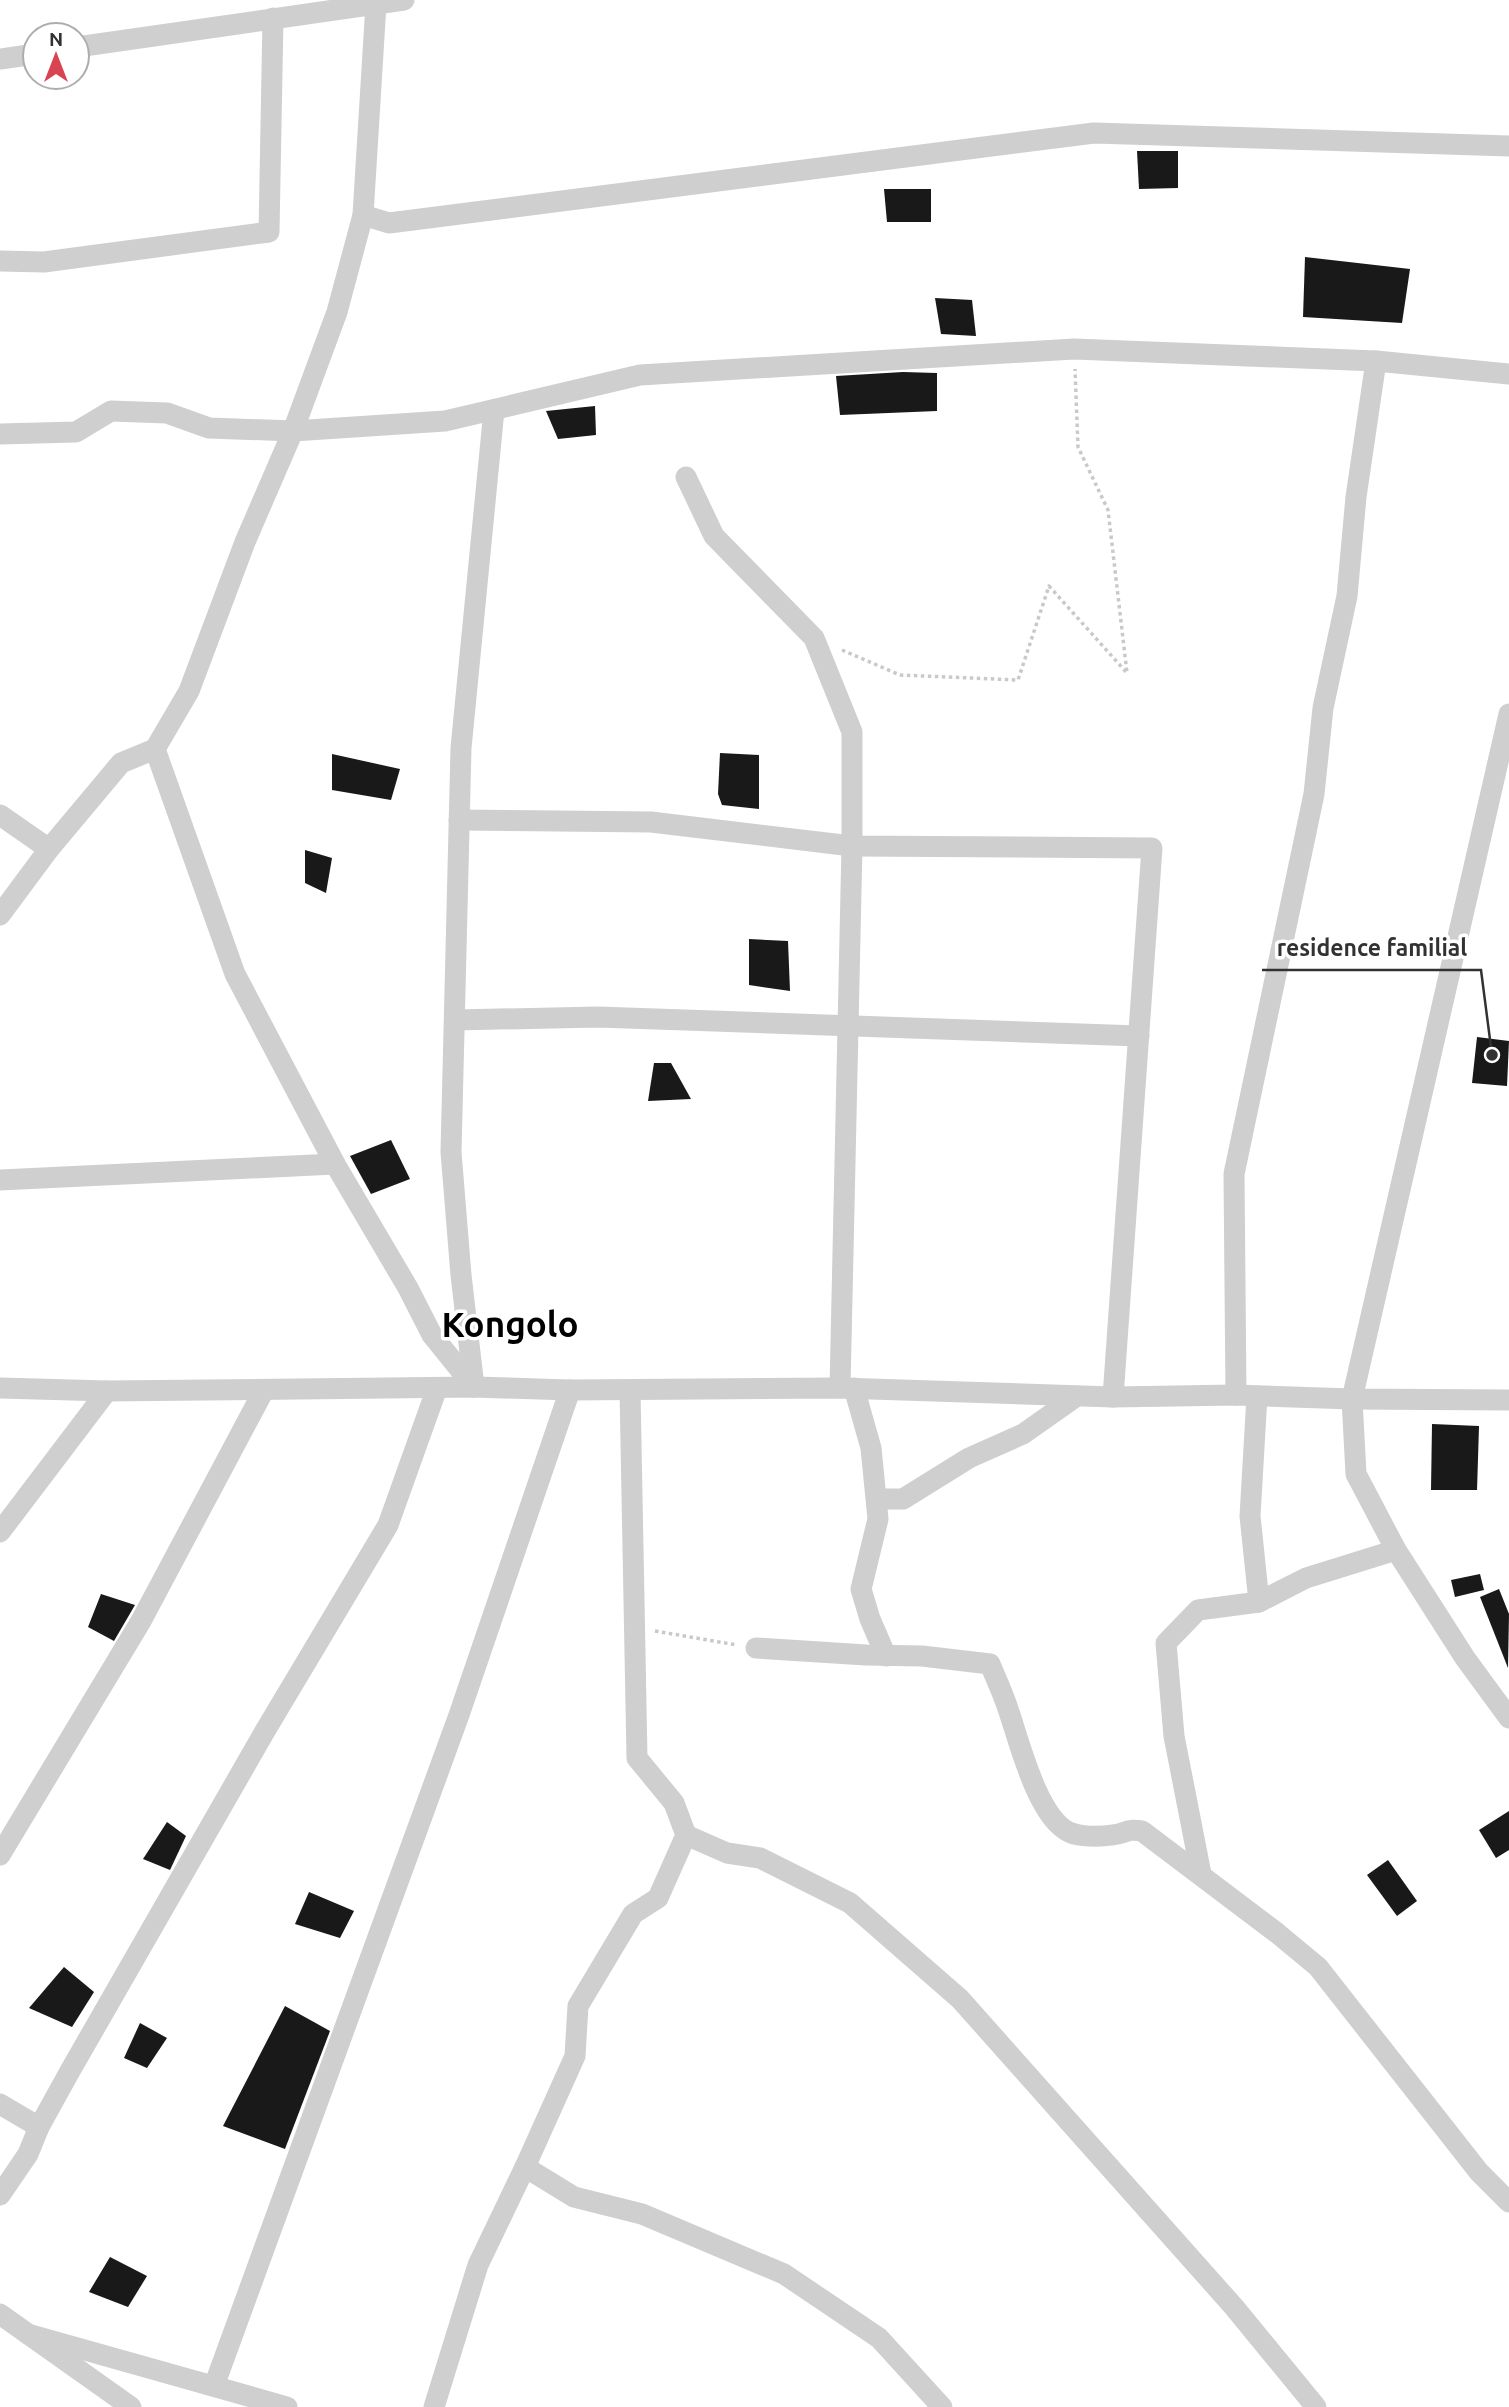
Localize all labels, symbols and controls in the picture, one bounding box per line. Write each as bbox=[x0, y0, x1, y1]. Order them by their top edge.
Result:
north arrow bbox=[21, 21, 91, 91]
text: N bbox=[49, 28, 63, 50]
callout: residence familial bbox=[1262, 926, 1481, 970]
text: residence familial bbox=[1277, 935, 1467, 960]
district label: Kongolo bbox=[441, 1304, 579, 1344]

